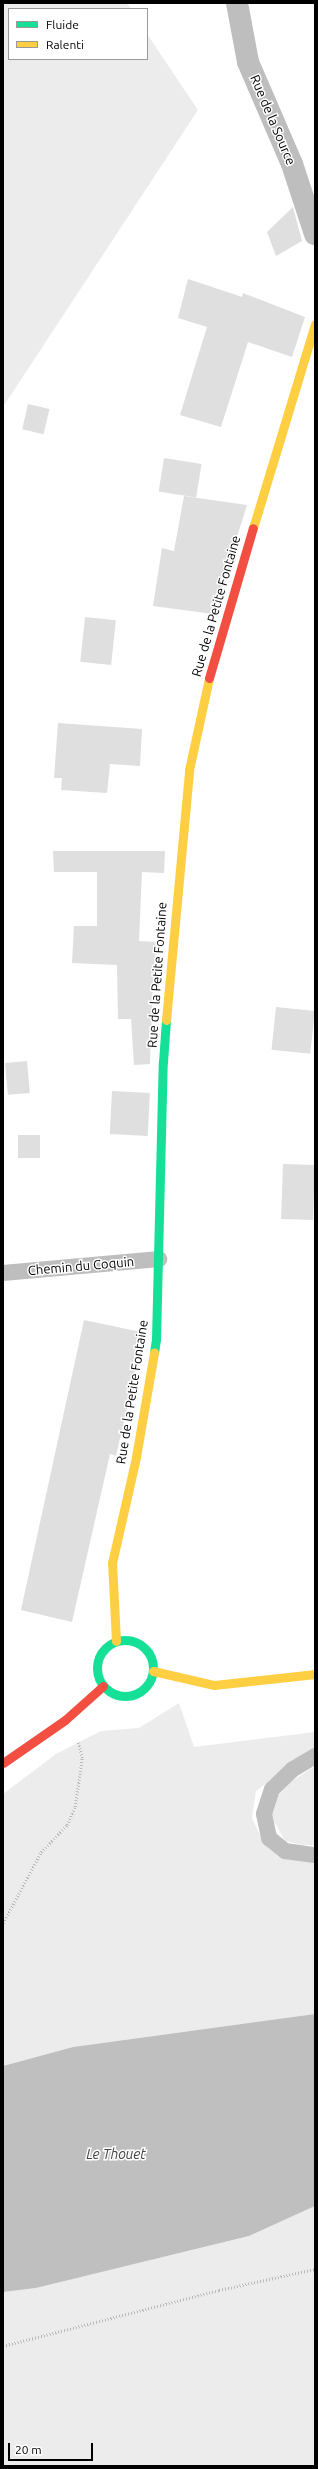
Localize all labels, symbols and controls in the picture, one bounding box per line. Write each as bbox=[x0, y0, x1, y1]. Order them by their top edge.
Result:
legend bbox=[8, 8, 148, 60]
text: Fluide bbox=[46, 18, 79, 31]
text: Ralenti bbox=[46, 38, 84, 51]
street label: Rue de la Source bbox=[247, 73, 299, 167]
street label: Rue de la Petite Fontaine bbox=[188, 534, 244, 678]
street label: Rue de la Petite Fontaine bbox=[144, 902, 170, 1048]
street label: Chemin du Coquin bbox=[27, 1254, 135, 1278]
street label: Rue de la Petite Fontaine bbox=[113, 1319, 151, 1465]
water label: Le Thouet bbox=[86, 2146, 146, 2162]
scale bar bbox=[10, 2435, 95, 2461]
text: 20 m bbox=[15, 2443, 42, 2456]

